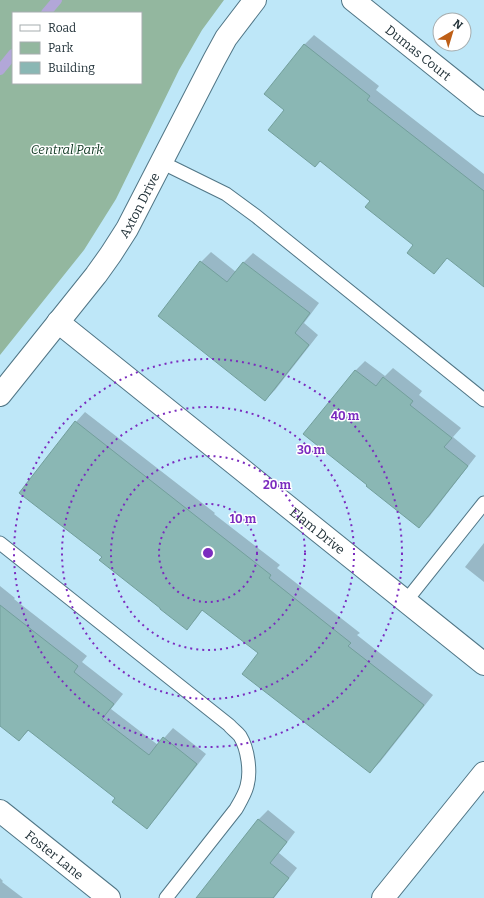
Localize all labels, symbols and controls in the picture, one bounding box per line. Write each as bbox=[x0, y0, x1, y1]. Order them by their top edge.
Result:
legend bbox=[12, 12, 142, 84]
north arrow bbox=[432, 12, 472, 52]
text: N bbox=[450, 17, 466, 33]
text: Road bbox=[48, 21, 76, 35]
street label: Dumas Court bbox=[383, 22, 455, 83]
text: Park bbox=[48, 41, 74, 55]
text: Building bbox=[48, 61, 95, 75]
park label: Central Park bbox=[31, 142, 104, 157]
street label: Axton Drive bbox=[116, 170, 162, 240]
text: 40 m bbox=[331, 409, 360, 423]
text: 30 m bbox=[297, 443, 326, 457]
text: 20 m bbox=[263, 478, 292, 492]
street label: Elam Drive bbox=[287, 504, 348, 557]
text: 10 m bbox=[230, 512, 257, 526]
centre of rings bbox=[201, 546, 215, 560]
street label: Foster Lane bbox=[23, 827, 87, 882]

